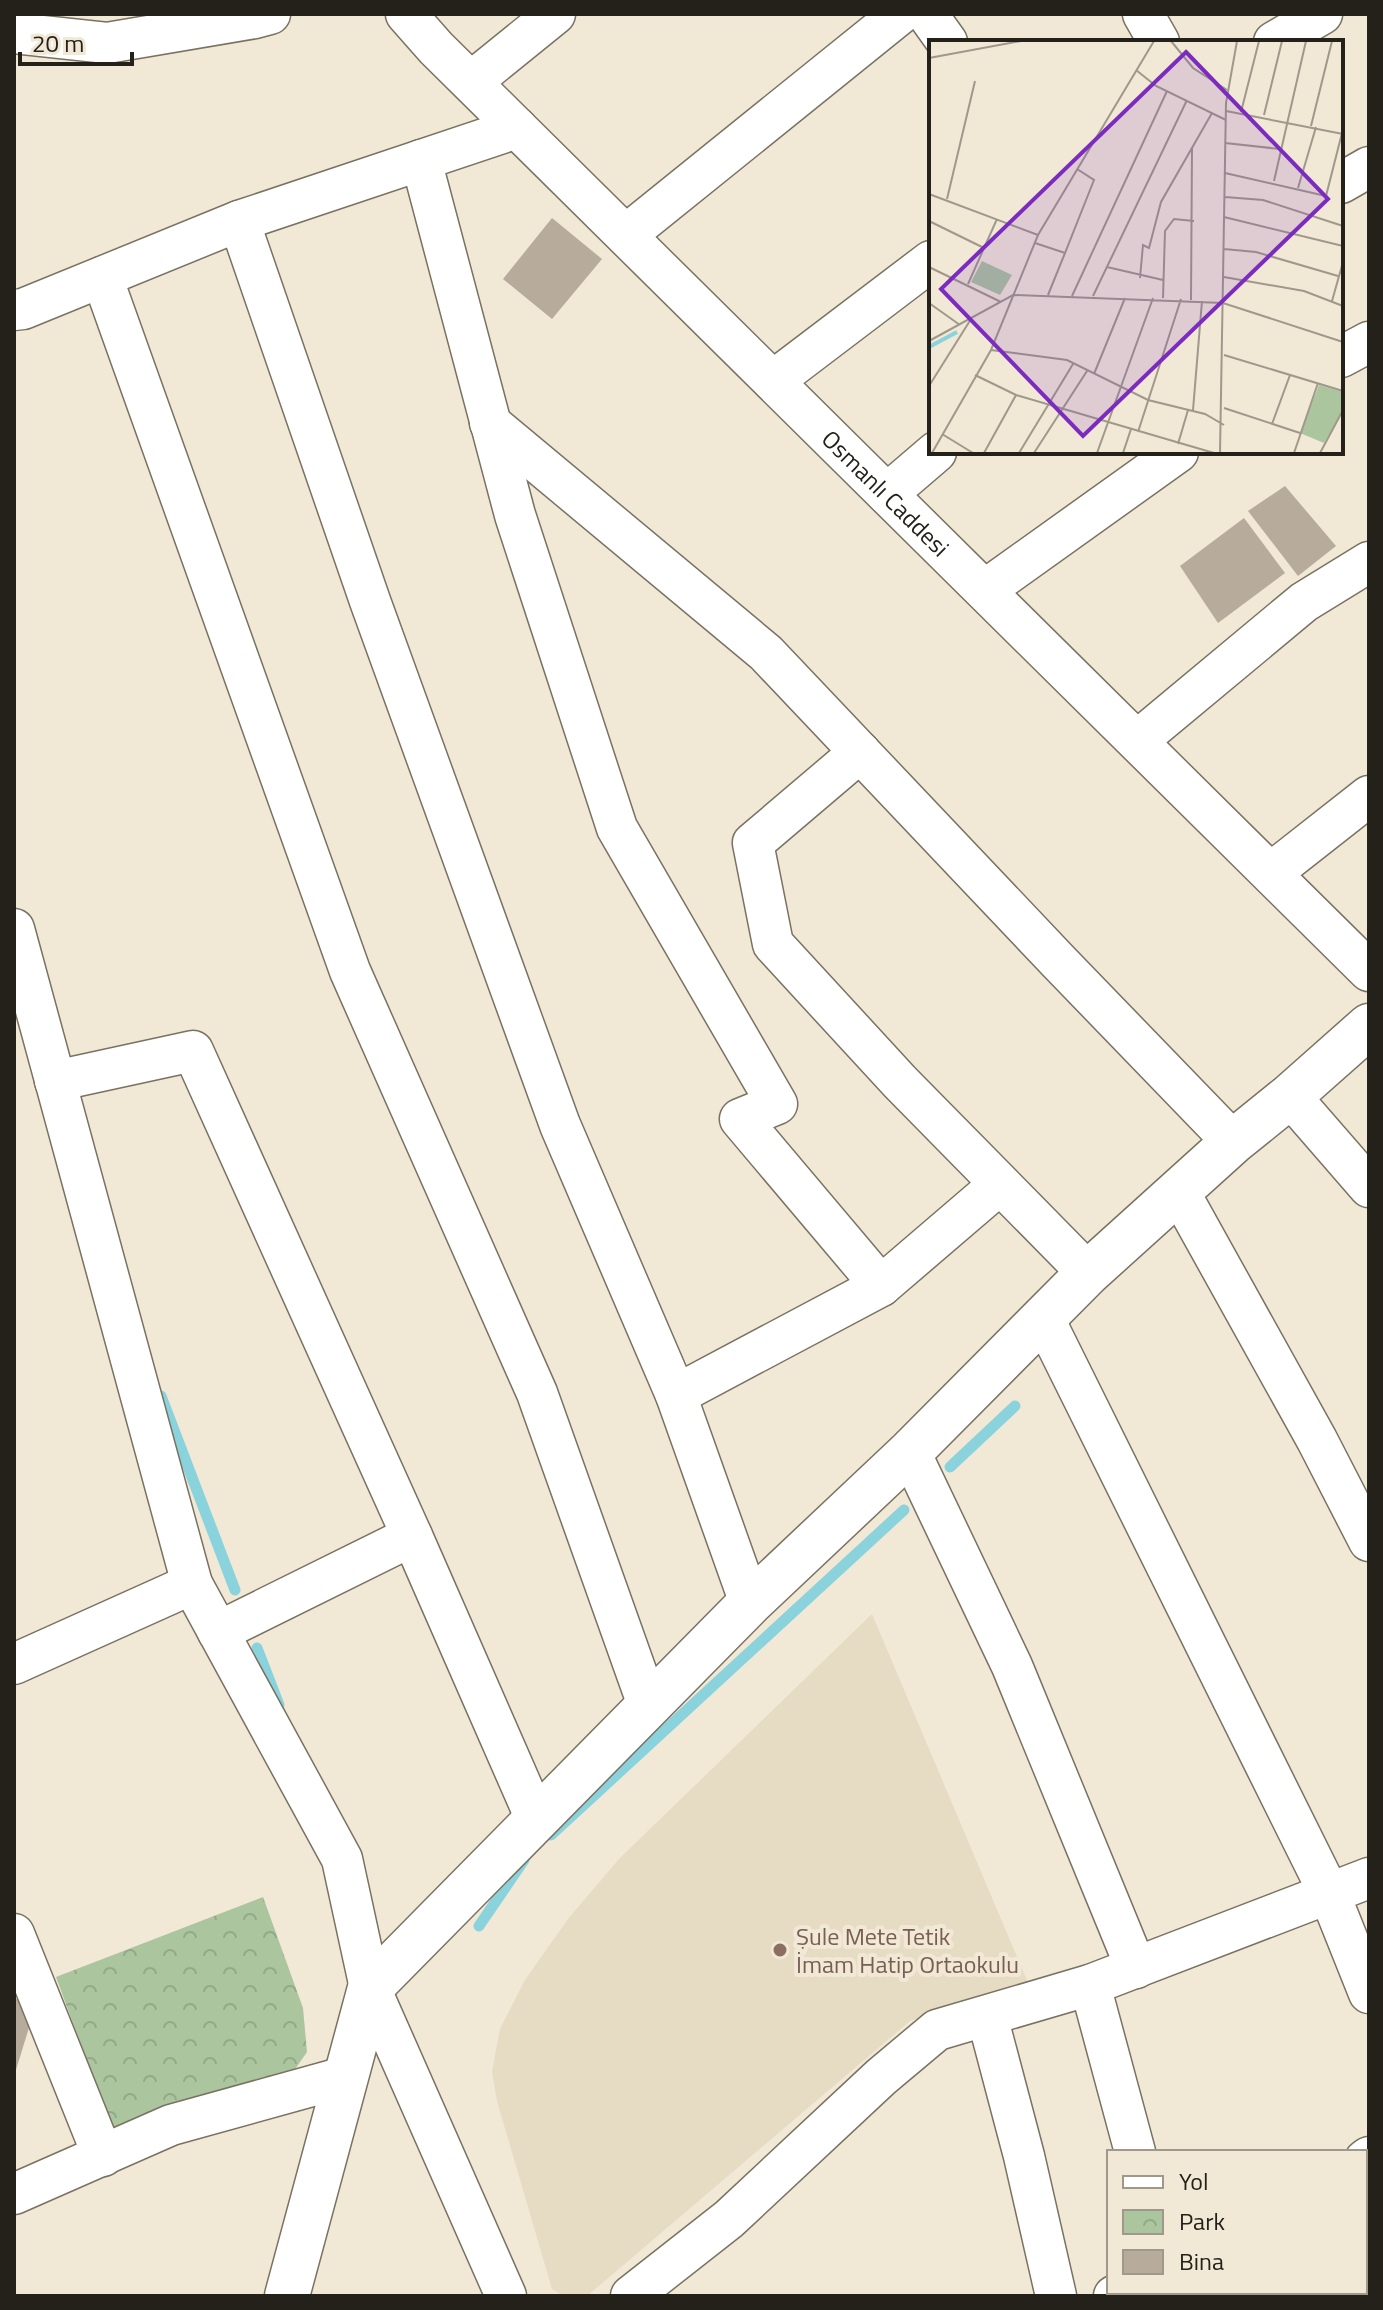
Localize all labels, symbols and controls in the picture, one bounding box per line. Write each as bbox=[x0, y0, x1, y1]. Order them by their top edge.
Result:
scale bar bbox=[20, 16, 132, 66]
text: 20 m bbox=[32, 25, 84, 61]
inset map bbox=[929, 40, 1343, 454]
street label: Osmanlı Caddesi bbox=[814, 421, 958, 565]
place label: Şule Mete Tetik İmam Hatip Ortaokulu bbox=[796, 1918, 1019, 1982]
marker: Şule Mete Tetik İmam Hatip Ortaokulu bbox=[771, 1941, 789, 1959]
legend bbox=[1107, 2150, 1367, 2294]
text: Yol bbox=[1179, 2163, 1208, 2199]
text: Park bbox=[1179, 2203, 1225, 2239]
text: Bina bbox=[1179, 2243, 1224, 2279]

